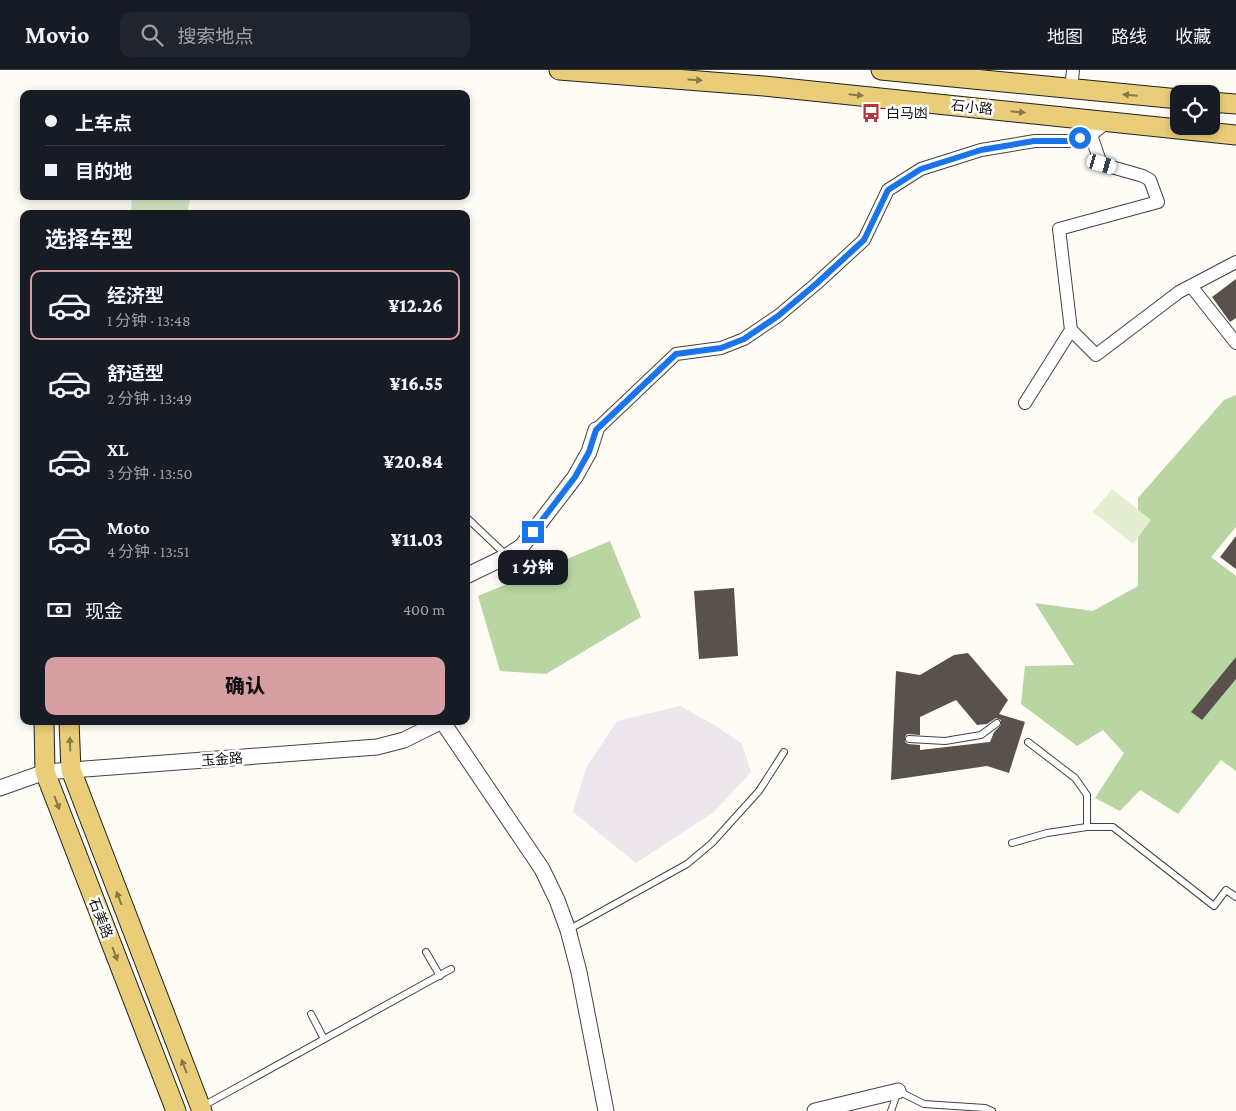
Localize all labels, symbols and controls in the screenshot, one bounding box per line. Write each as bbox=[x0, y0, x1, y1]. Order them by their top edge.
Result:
search box bbox=[120, 12, 470, 57]
text: Movio bbox=[25, 21, 90, 48]
icon: search bbox=[138, 21, 166, 49]
text: 搜索地点 bbox=[178, 26, 254, 47]
text: 地图 bbox=[1047, 27, 1083, 47]
text: 路线 bbox=[1111, 27, 1147, 47]
text: 收藏 bbox=[1175, 27, 1211, 47]
one-way arrow bbox=[687, 77, 703, 85]
map controls bbox=[1170, 85, 1220, 135]
button: locate bbox=[1170, 85, 1220, 135]
one-way arrow bbox=[849, 91, 865, 99]
one-way arrow bbox=[1122, 91, 1138, 99]
street label: 石小路 bbox=[950, 97, 994, 117]
bus stop icon: 白马凼 bbox=[860, 102, 882, 124]
place label: 白马凼 bbox=[886, 105, 928, 121]
one-way arrow bbox=[1010, 108, 1026, 116]
text: 上车点 bbox=[75, 113, 132, 134]
route start bbox=[1069, 127, 1091, 149]
car bbox=[1085, 153, 1118, 175]
text: 目的地 bbox=[75, 161, 132, 182]
text: 选择车型 bbox=[45, 227, 133, 252]
icon: car bbox=[47, 283, 92, 328]
text: 经济型 bbox=[107, 285, 164, 306]
text: ¥12.26 bbox=[388, 295, 443, 316]
text: 1 分钟 · 13:48 bbox=[107, 312, 191, 329]
icon: car bbox=[47, 361, 92, 406]
text: 舒适型 bbox=[107, 363, 164, 384]
text: ¥16.55 bbox=[390, 373, 443, 394]
text: 2 分钟 · 13:49 bbox=[107, 390, 192, 407]
icon: car bbox=[47, 439, 92, 484]
text: XL bbox=[107, 439, 129, 460]
text: ¥20.84 bbox=[383, 451, 443, 472]
text: 3 分钟 · 13:50 bbox=[107, 465, 193, 482]
icon: car bbox=[47, 517, 92, 562]
text: Moto bbox=[107, 517, 150, 538]
route end bbox=[522, 521, 544, 543]
text: ¥11.03 bbox=[391, 529, 443, 550]
text: 4 分钟 · 13:51 bbox=[107, 543, 189, 560]
callout: 1 分钟 bbox=[498, 550, 568, 584]
text: 1 分钟 bbox=[512, 559, 554, 576]
icon: cash bbox=[45, 596, 73, 624]
text: 现金 bbox=[85, 601, 123, 622]
text: 400 m bbox=[403, 601, 445, 618]
button: 确认 bbox=[45, 657, 445, 715]
one-way arrow bbox=[66, 736, 74, 752]
street label: 玉金路 bbox=[200, 750, 244, 768]
one-way arrow bbox=[53, 796, 61, 811]
one-way arrow bbox=[115, 890, 123, 905]
street label: 石美路 bbox=[86, 896, 116, 940]
one-way arrow bbox=[112, 947, 120, 962]
one-way arrow bbox=[180, 1058, 187, 1073]

